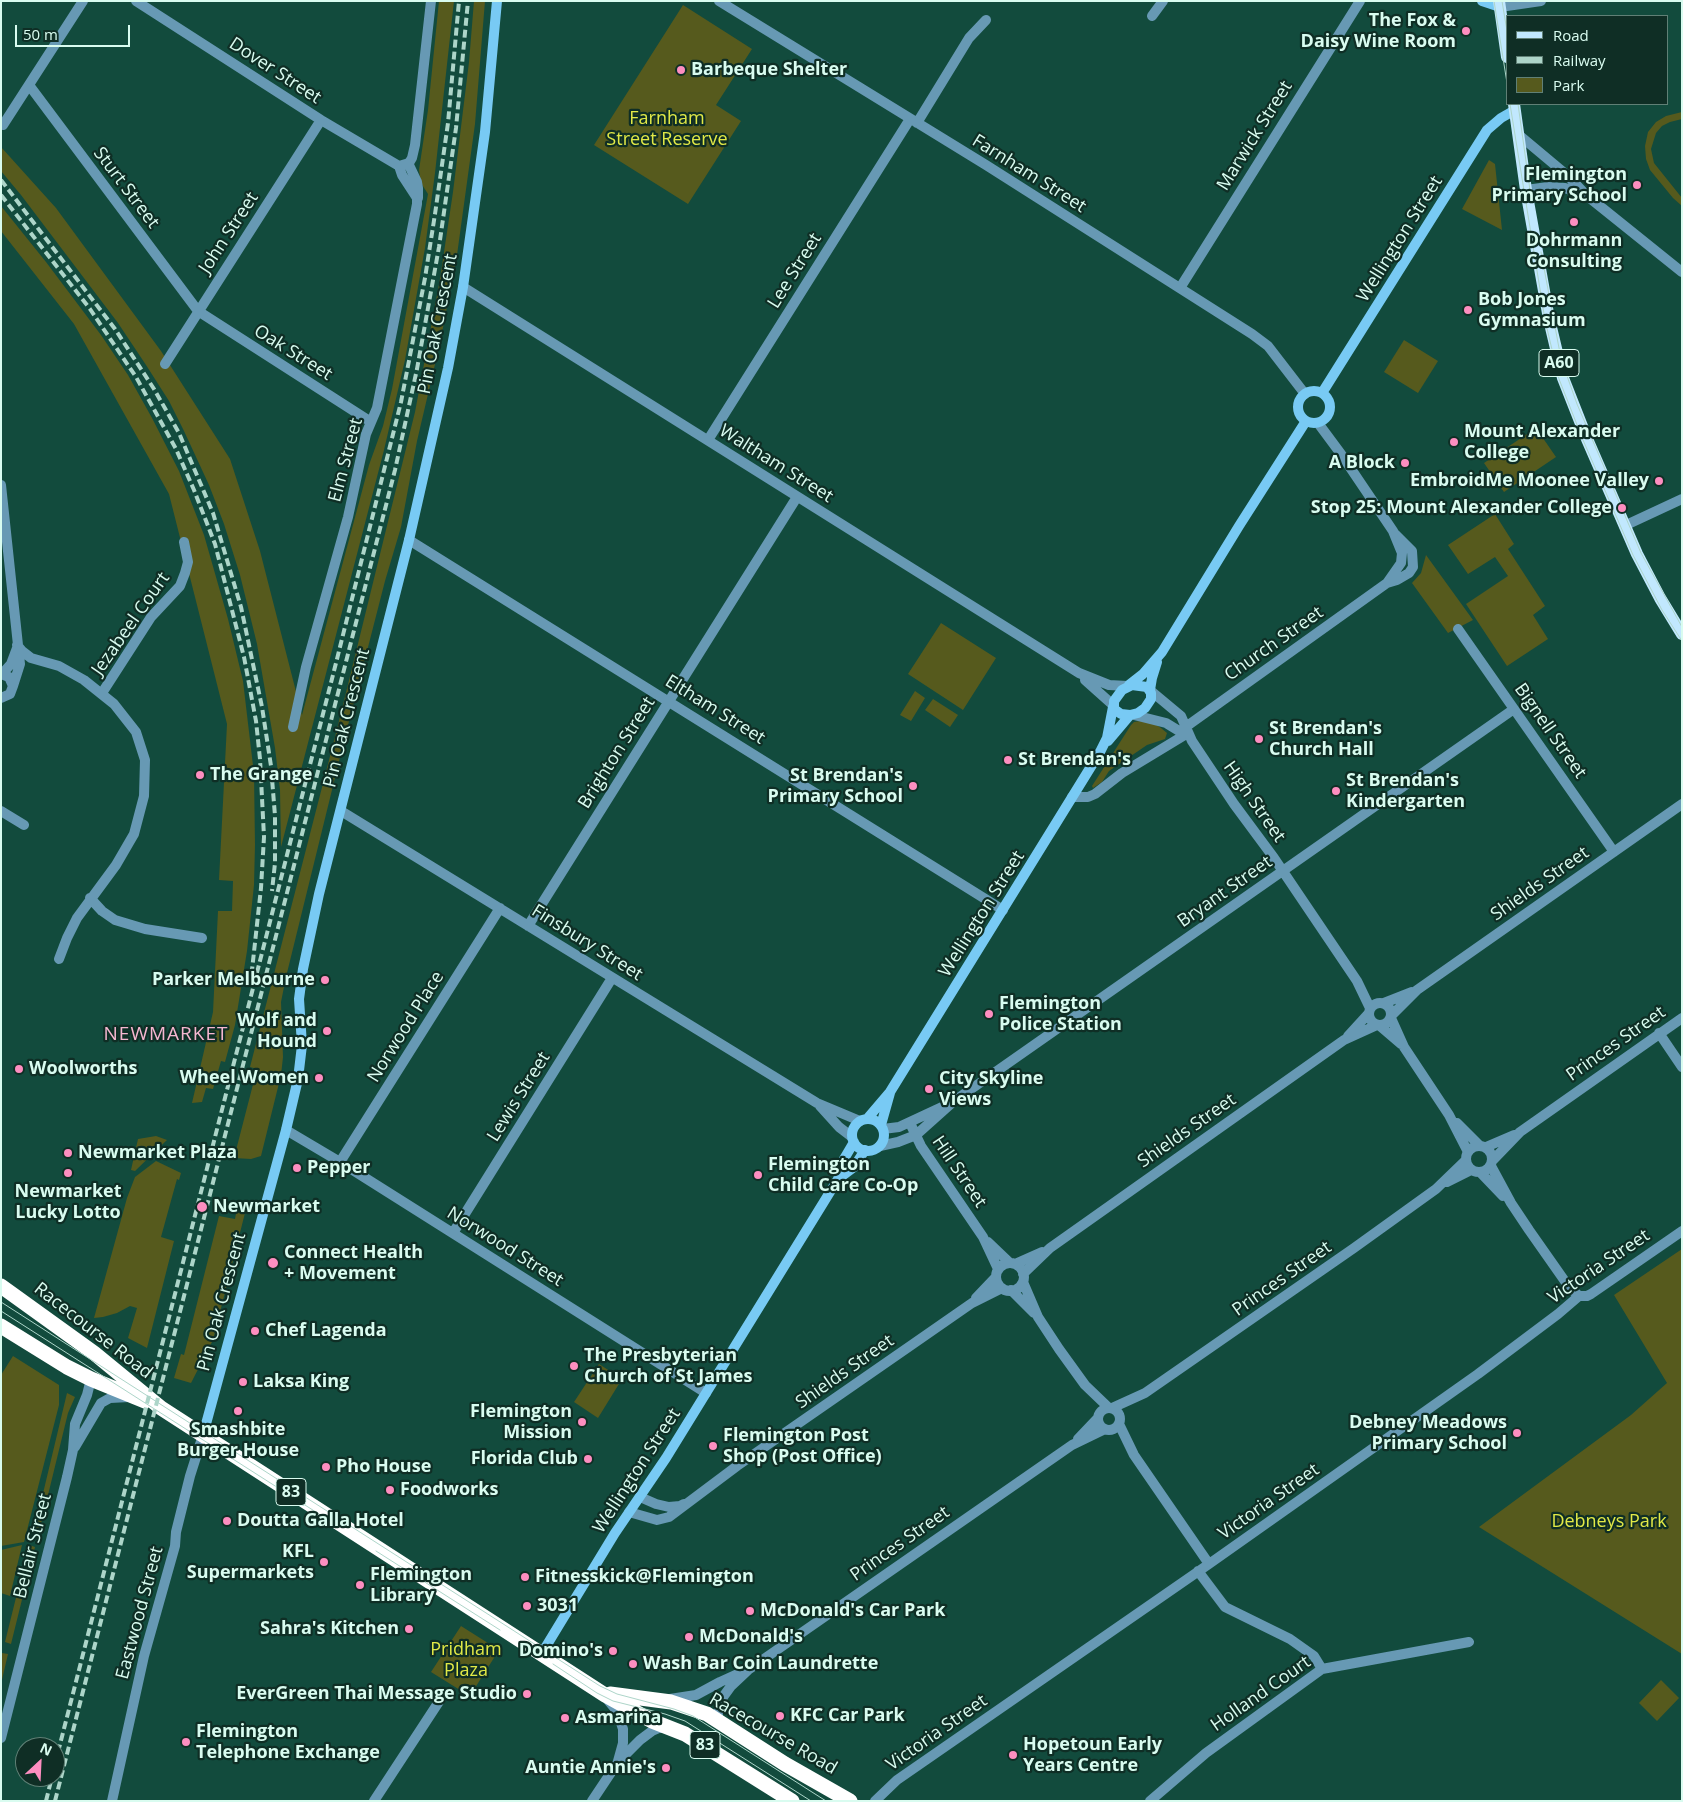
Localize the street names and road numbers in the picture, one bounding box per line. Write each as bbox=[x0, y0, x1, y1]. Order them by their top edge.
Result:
street label: Dover Street bbox=[225, 33, 325, 109]
street label: Marwick Street bbox=[1213, 77, 1297, 195]
street label: Farnham Street bbox=[968, 130, 1090, 218]
street label: Sturt Street bbox=[88, 143, 164, 233]
street label: Wellington Street bbox=[1353, 172, 1447, 306]
street label: John Street bbox=[195, 188, 263, 278]
street label: Lee Street bbox=[763, 229, 827, 313]
street label: Pin Oak Crescent bbox=[414, 252, 462, 396]
street label: Oak Street bbox=[250, 320, 336, 386]
road number: A60 bbox=[1539, 349, 1579, 376]
street label: Elm Street bbox=[324, 416, 368, 504]
street label: Waltham Street bbox=[715, 420, 837, 508]
street label: Jezabeel Court bbox=[88, 568, 174, 680]
street label: Church Street bbox=[1221, 602, 1327, 686]
street label: Pin Oak Crescent bbox=[319, 646, 375, 790]
street label: Eltham Street bbox=[661, 671, 769, 749]
street label: Bignell Street bbox=[1509, 679, 1591, 783]
street label: Brighton Street bbox=[574, 693, 660, 813]
street label: High Street bbox=[1218, 757, 1290, 847]
street label: Shields Street bbox=[1487, 842, 1593, 926]
street label: Wellington Street bbox=[935, 847, 1029, 981]
street label: Bryant Street bbox=[1174, 851, 1276, 933]
street label: Finsbury Street bbox=[527, 900, 647, 986]
street label: Norwood Place bbox=[363, 967, 449, 1087]
street label: Princes Street bbox=[1562, 1002, 1670, 1086]
street label: Lewis Street bbox=[483, 1048, 555, 1146]
street label: Shields Street bbox=[1134, 1089, 1240, 1173]
street label: Hill Street bbox=[927, 1132, 991, 1212]
street label: Norwood Street bbox=[443, 1203, 567, 1291]
street label: Victoria Street bbox=[1544, 1225, 1654, 1309]
street label: Pin Oak Crescent bbox=[193, 1230, 251, 1374]
street label: Princes Street bbox=[1228, 1237, 1336, 1321]
street label: Racecourse Road bbox=[30, 1278, 156, 1384]
street label: Shields Street bbox=[792, 1330, 898, 1414]
street label: Wellington Street bbox=[589, 1405, 685, 1537]
street label: Victoria Street bbox=[1214, 1459, 1324, 1545]
road number: 83 bbox=[276, 1478, 306, 1505]
street label: Bellair Street bbox=[9, 1491, 57, 1601]
street label: Princes Street bbox=[846, 1502, 954, 1586]
street label: Eastwood Street bbox=[112, 1544, 168, 1682]
street label: Holland Court bbox=[1207, 1652, 1315, 1736]
street label: Racecourse Road bbox=[705, 1689, 841, 1779]
street label: Victoria Street bbox=[882, 1690, 992, 1776]
road number: 83 bbox=[690, 1732, 720, 1758]

